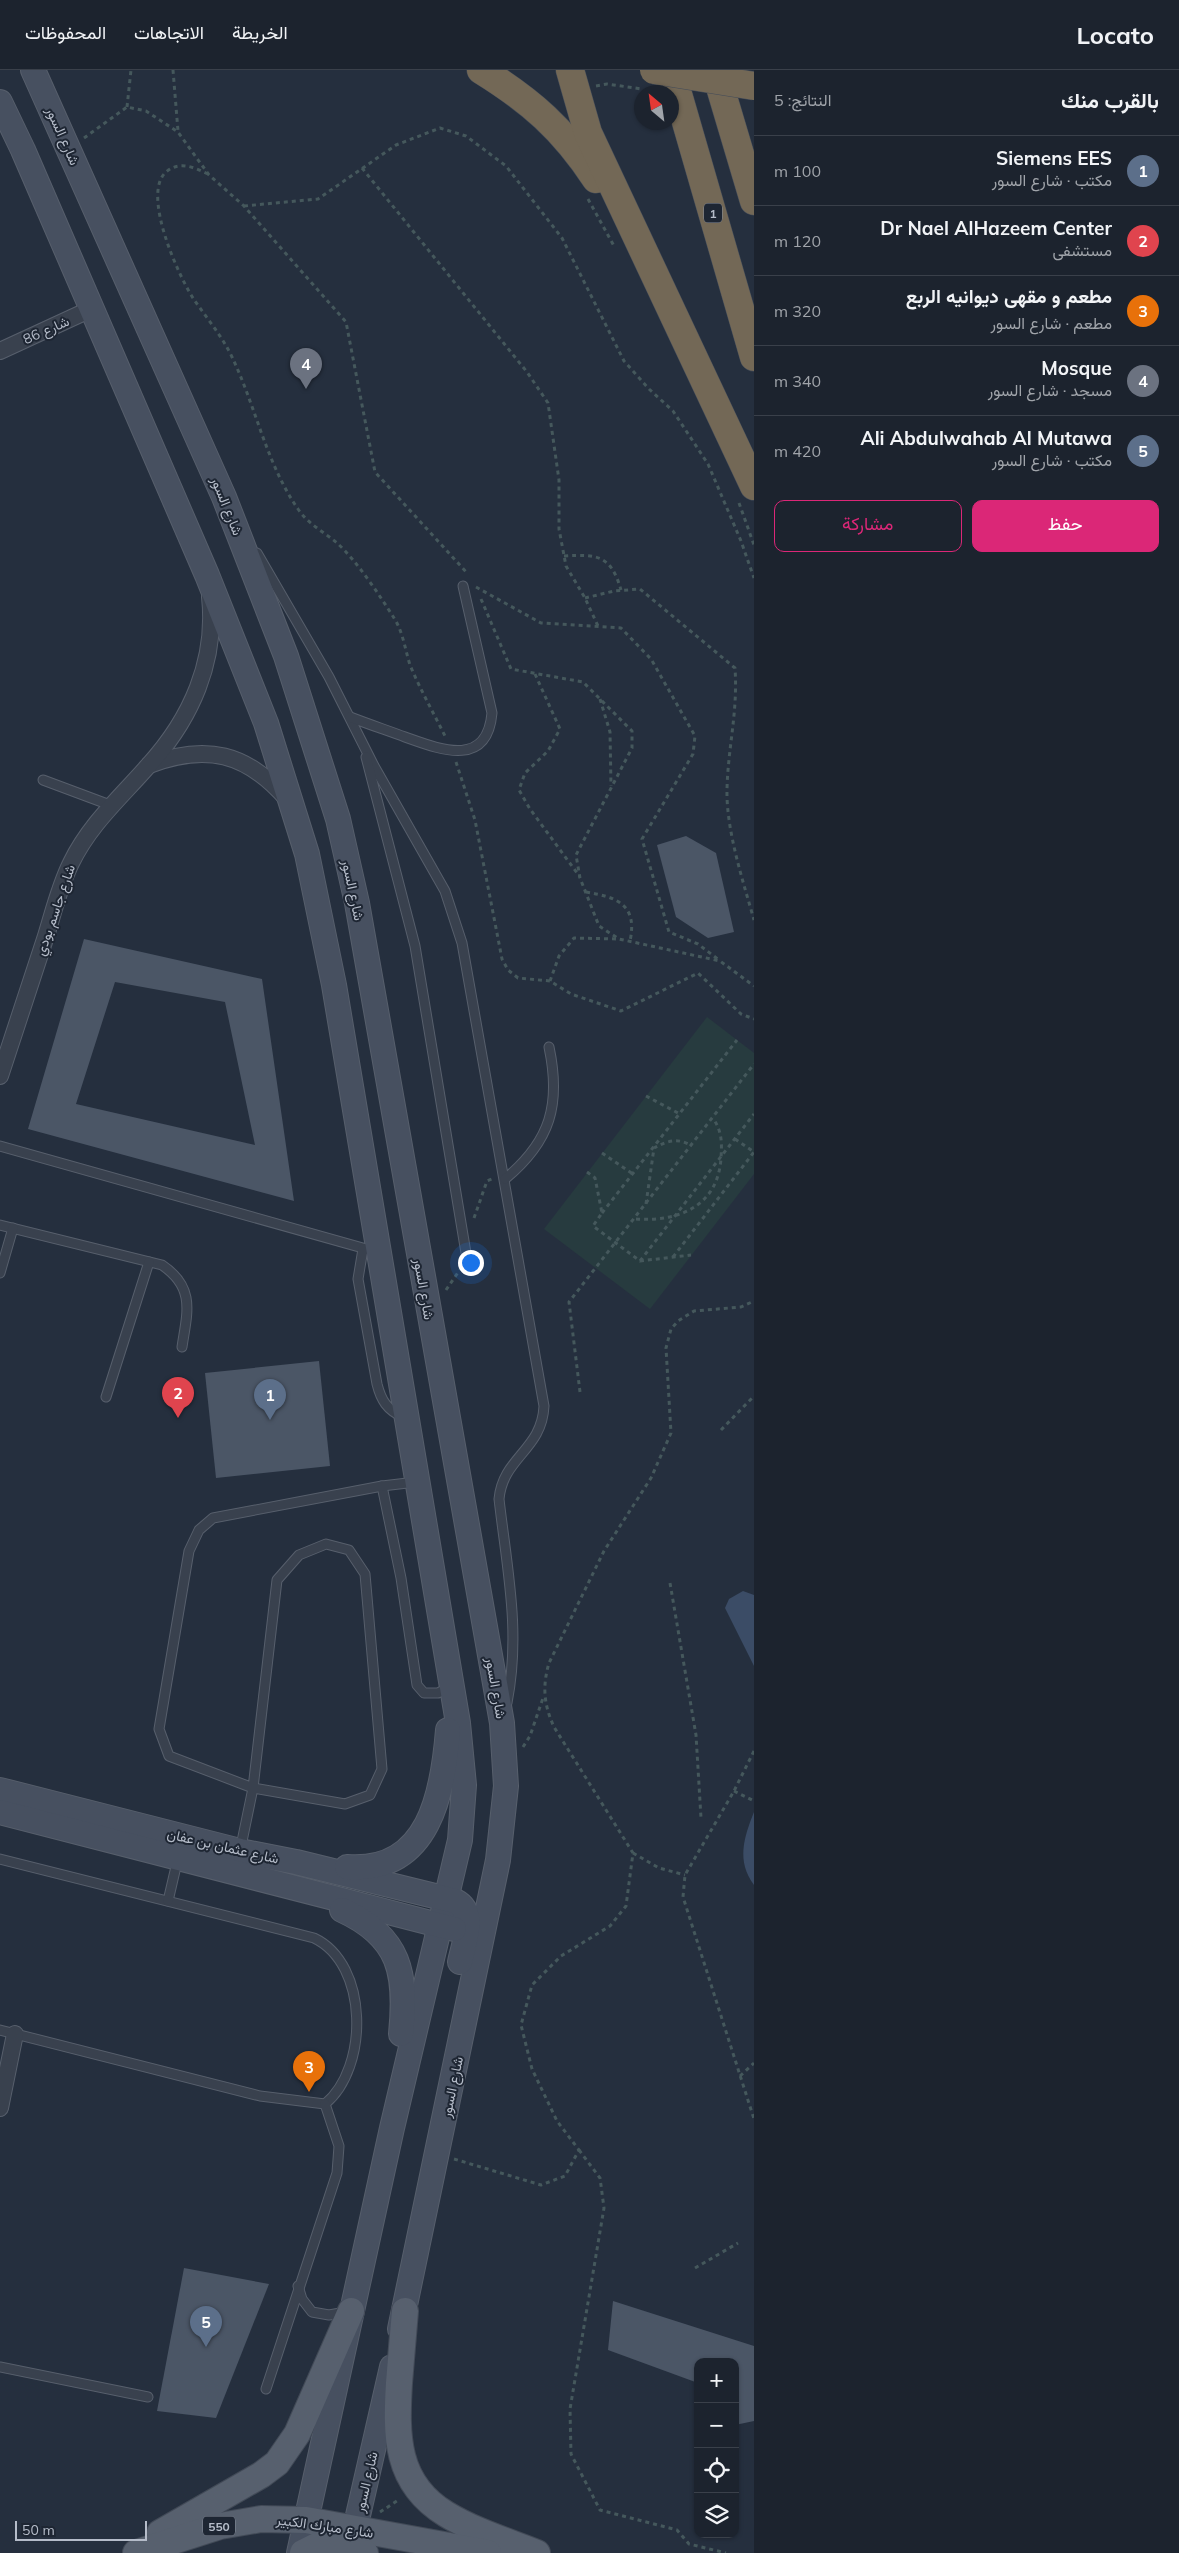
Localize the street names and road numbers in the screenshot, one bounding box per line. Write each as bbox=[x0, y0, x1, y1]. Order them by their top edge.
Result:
street label: شارع السور bbox=[40, 103, 84, 169]
road number: 1 bbox=[704, 204, 722, 222]
street label: شارع 86 bbox=[20, 312, 73, 350]
street label: شارع السور bbox=[205, 473, 247, 539]
street label: شارع السور bbox=[336, 857, 368, 923]
street label: شارع جاسم بودي bbox=[31, 862, 82, 959]
street label: شارع السور bbox=[408, 1256, 438, 1321]
street label: شارع السور bbox=[480, 1655, 510, 1720]
street label: شارع عثمان بن عفان bbox=[165, 1824, 281, 1870]
street label: شارع السور bbox=[437, 2055, 469, 2121]
street label: شارع السور bbox=[350, 2450, 384, 2516]
street label: شارع مبارك الكبير bbox=[274, 2510, 375, 2544]
road number: 550 bbox=[203, 2516, 235, 2536]

